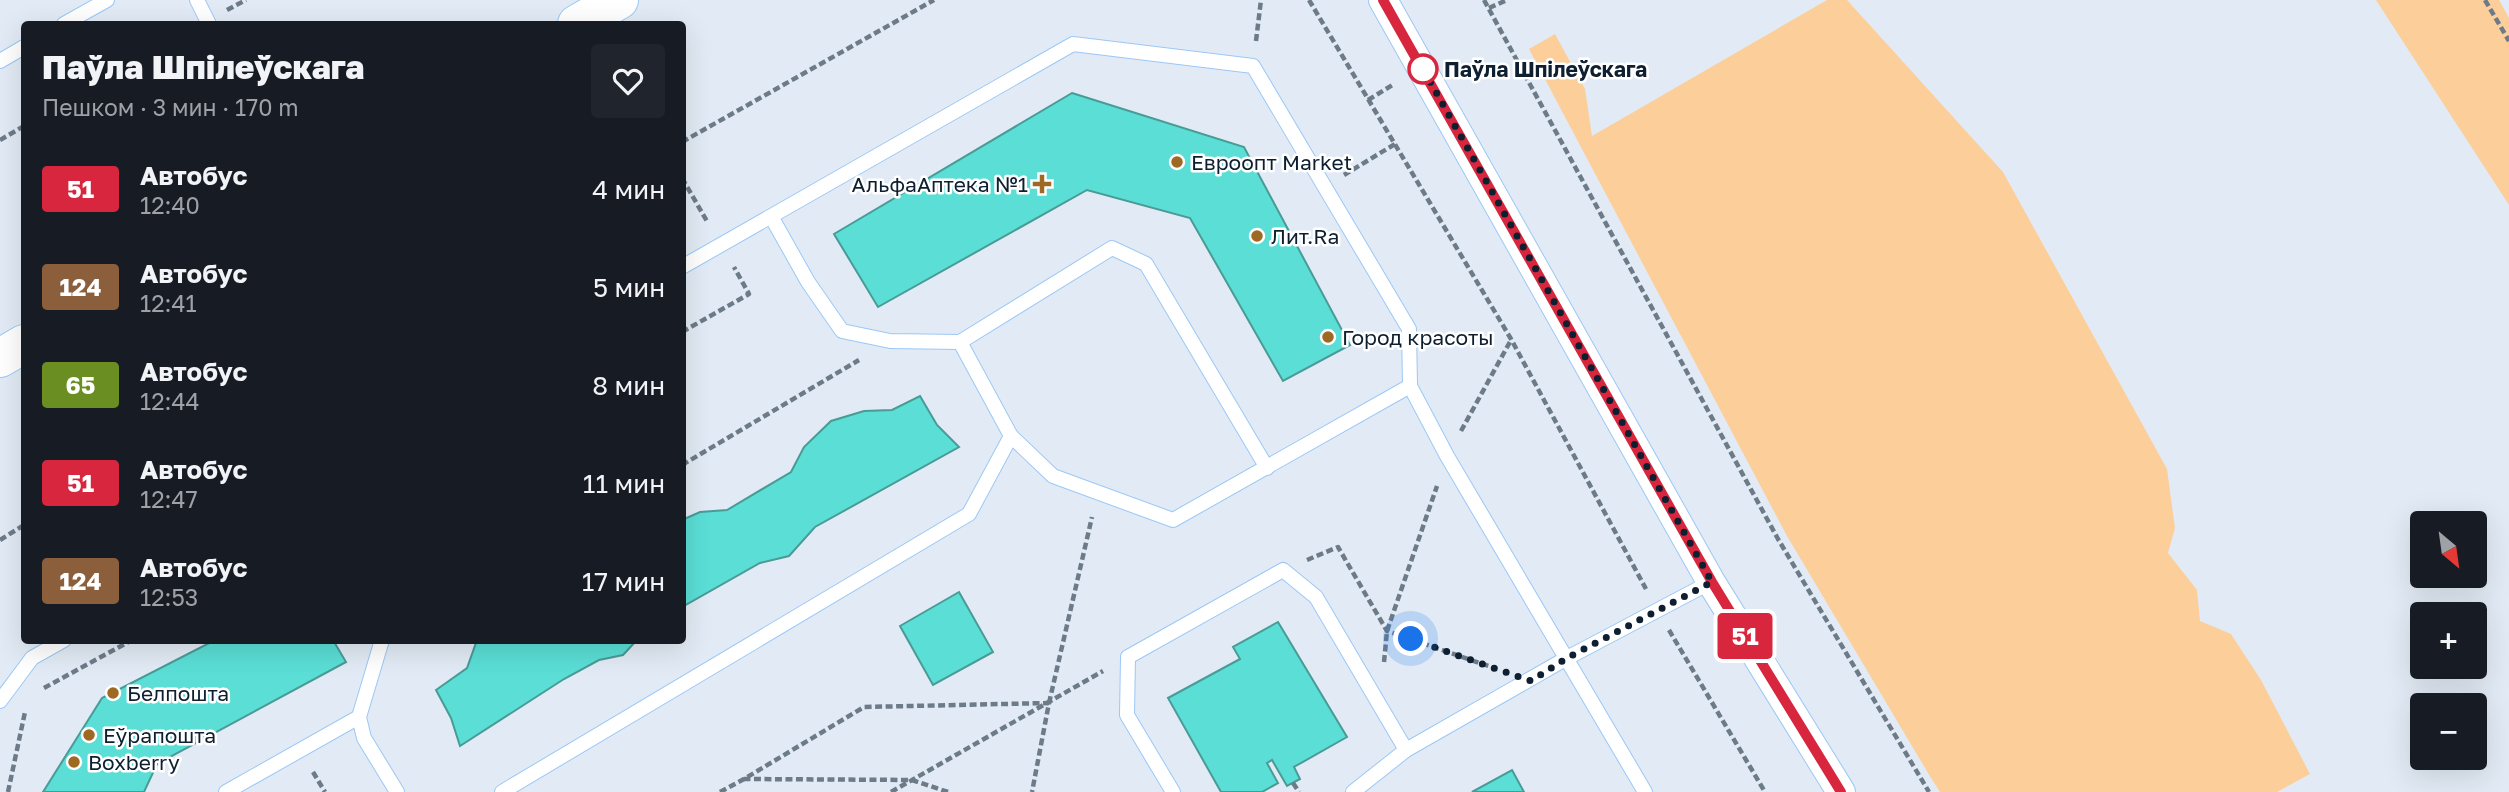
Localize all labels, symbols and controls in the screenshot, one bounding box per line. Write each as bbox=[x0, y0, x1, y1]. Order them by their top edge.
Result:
button: heart bbox=[591, 44, 665, 118]
text: Паўла Шпілеўскага bbox=[42, 47, 364, 86]
marker: Паўла Шпілеўскага bbox=[1408, 54, 1438, 84]
place label: Паўла Шпілеўскага bbox=[1444, 56, 1647, 82]
text: Пешком · 3 мин · 170 m bbox=[42, 93, 299, 121]
place label: Евроопт Market bbox=[1191, 149, 1352, 175]
marker: Евроопт Market bbox=[1169, 154, 1185, 170]
text: Автобус bbox=[140, 160, 247, 191]
place label: АльфаАптека №1 bbox=[851, 171, 1028, 197]
text: 51 bbox=[67, 174, 94, 203]
text: 4 мин bbox=[592, 174, 665, 205]
marker: АльфаАптека №1 bbox=[1034, 176, 1050, 192]
text: 12:40 bbox=[140, 191, 200, 219]
place label: Лит.Ra bbox=[1271, 223, 1339, 249]
marker: Лит.Ra bbox=[1249, 228, 1265, 244]
text: Автобус bbox=[140, 258, 247, 289]
text: 124 bbox=[60, 272, 102, 301]
text: 5 мин bbox=[593, 272, 665, 303]
text: 12:41 bbox=[140, 289, 197, 317]
place label: Город красоты bbox=[1342, 324, 1494, 350]
marker: Город красоты bbox=[1320, 329, 1336, 345]
text: Автобус bbox=[140, 356, 247, 387]
text: 65 bbox=[66, 370, 95, 399]
text: 8 мин bbox=[592, 370, 665, 401]
text: 12:44 bbox=[140, 387, 199, 415]
text: Автобус bbox=[140, 454, 247, 485]
text: 51 bbox=[67, 468, 94, 497]
text: 11 мин bbox=[583, 468, 665, 499]
text: 12:47 bbox=[140, 485, 198, 513]
north arrow bbox=[2410, 511, 2487, 588]
map controls bbox=[2410, 511, 2487, 770]
text: Автобус bbox=[140, 552, 247, 583]
text: 124 bbox=[60, 566, 102, 595]
text: 17 мин bbox=[582, 566, 665, 597]
text: 12:53 bbox=[140, 583, 198, 611]
button: + bbox=[2410, 602, 2487, 679]
line badge: 51 bbox=[1714, 613, 1776, 659]
your location bbox=[1393, 621, 1428, 656]
text: 51 bbox=[1732, 621, 1759, 650]
place label: Белпошта bbox=[127, 680, 229, 706]
marker: Белпошта bbox=[105, 685, 121, 701]
button: − bbox=[2410, 693, 2487, 770]
place label: Еўрапошта bbox=[103, 722, 216, 748]
marker: Еўрапошта bbox=[81, 727, 97, 743]
place label: Boxberry bbox=[88, 749, 180, 775]
marker: Boxberry bbox=[66, 754, 82, 770]

